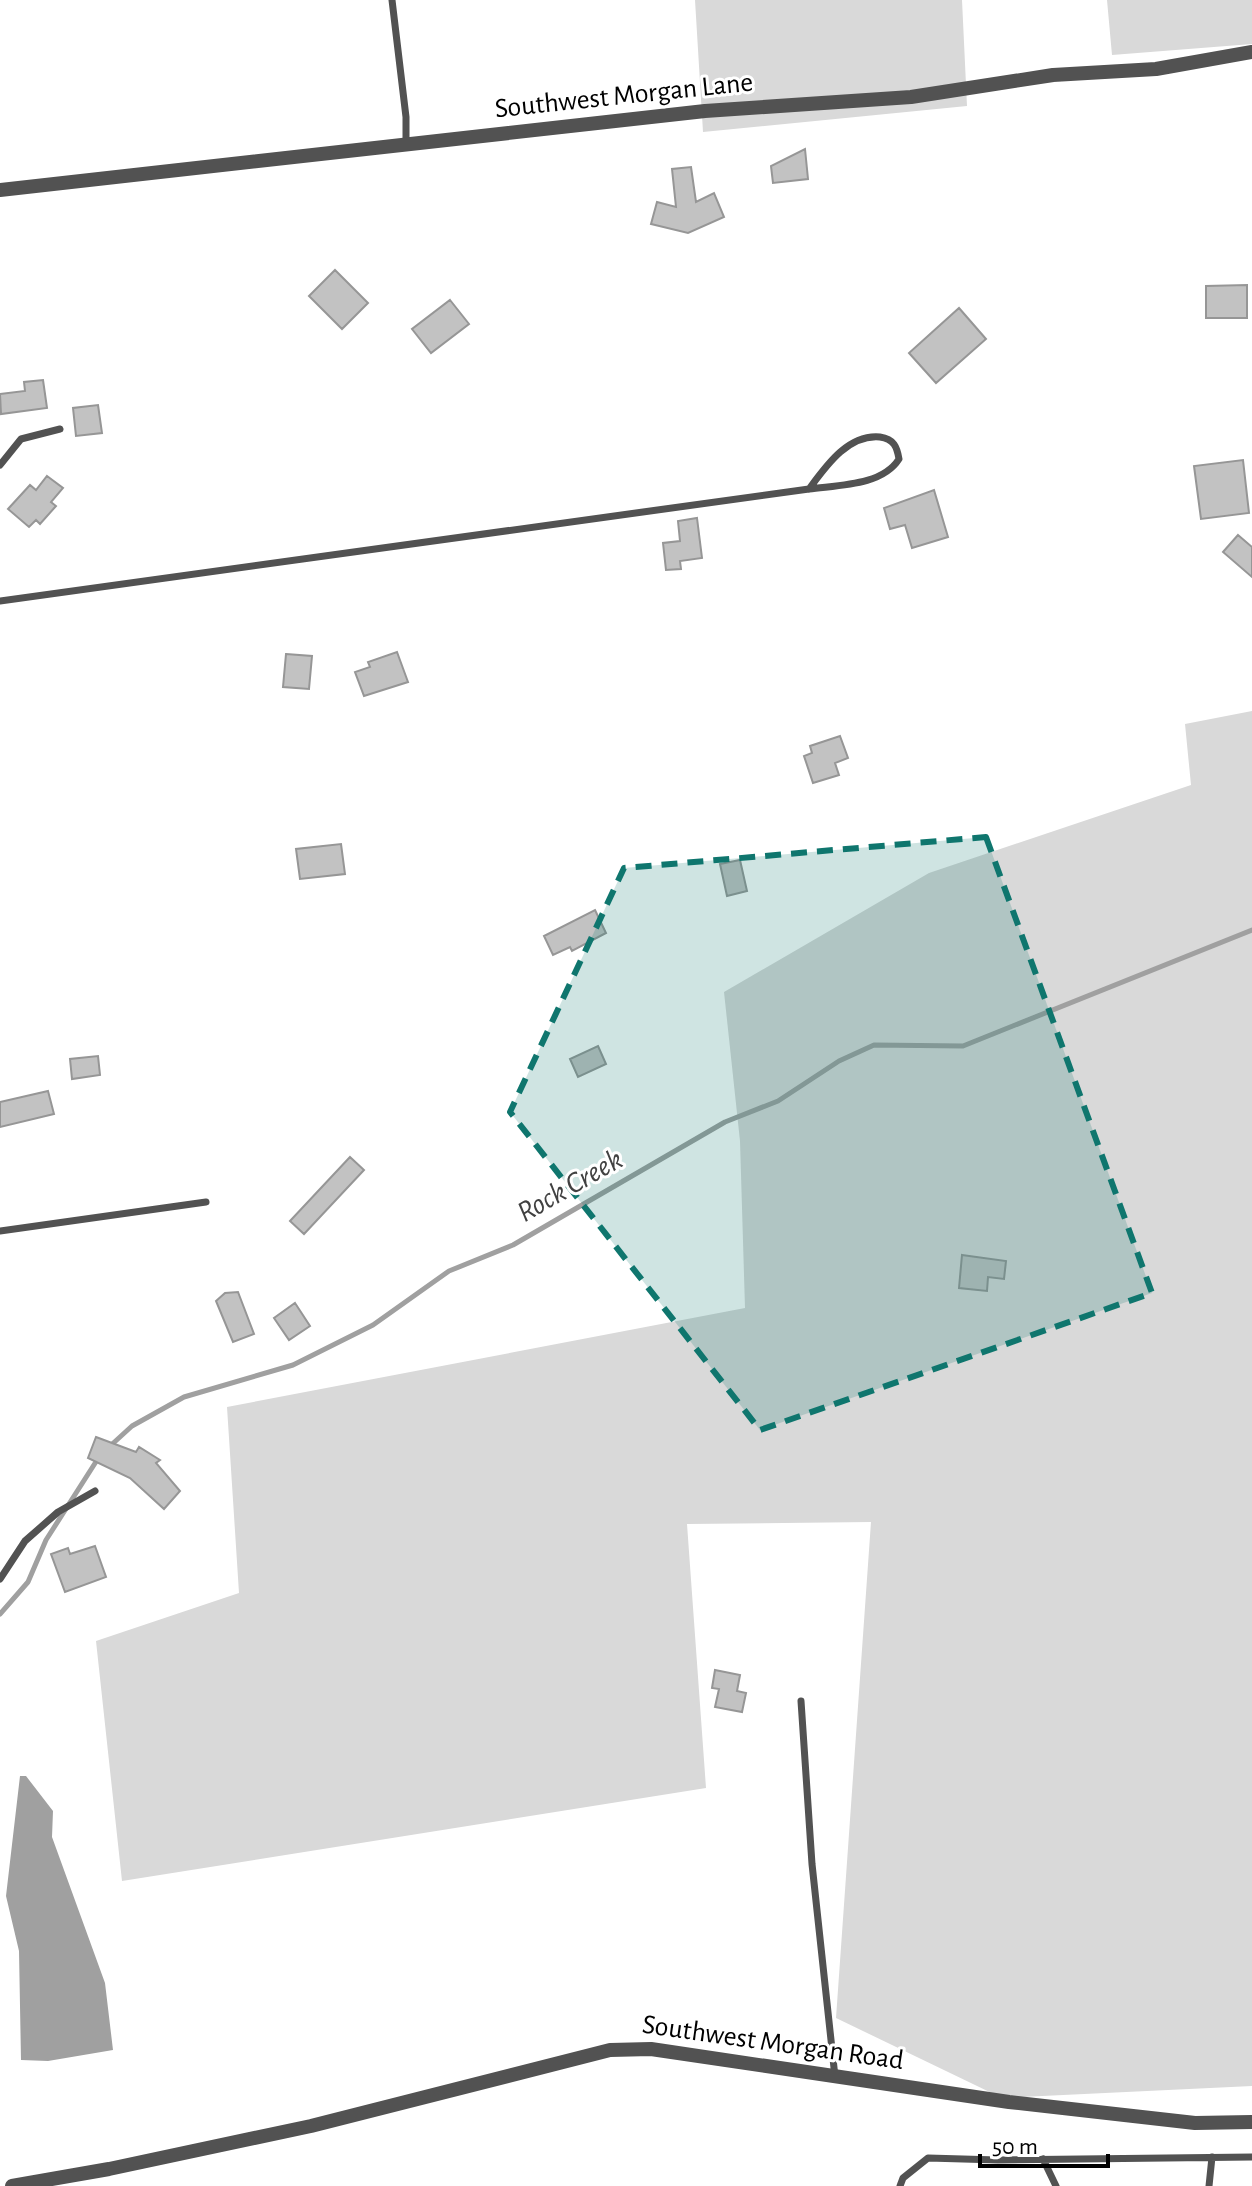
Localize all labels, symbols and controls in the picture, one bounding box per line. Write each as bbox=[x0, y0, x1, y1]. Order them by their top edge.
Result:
street label: Southwest Morgan Lane bbox=[493, 69, 755, 123]
water label: Rock Creek bbox=[512, 1144, 628, 1228]
street label: Southwest Morgan Road bbox=[640, 2011, 906, 2075]
scale bar bbox=[980, 2118, 1108, 2168]
text: 50 m bbox=[992, 2135, 1038, 2159]

